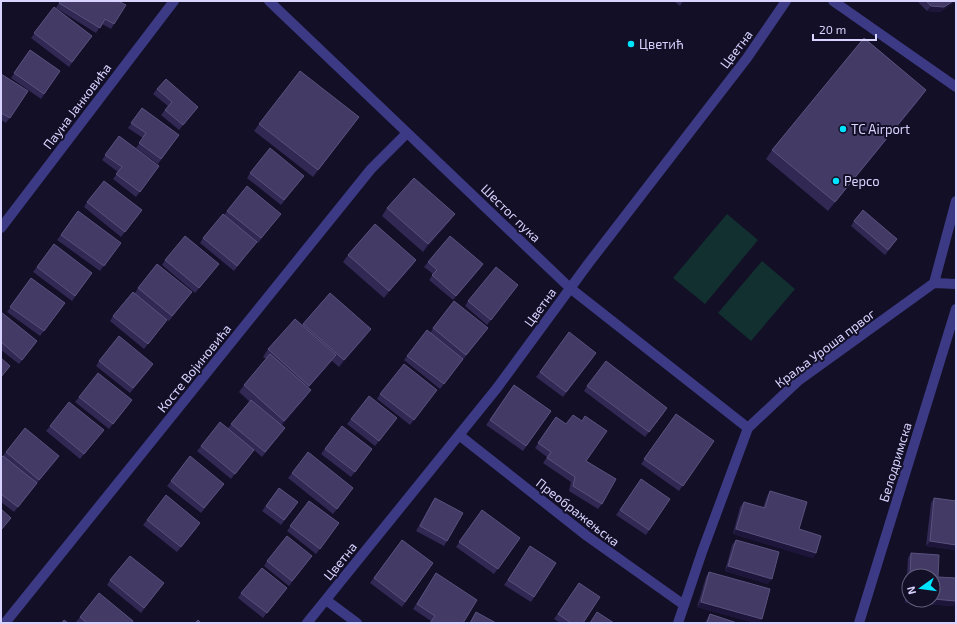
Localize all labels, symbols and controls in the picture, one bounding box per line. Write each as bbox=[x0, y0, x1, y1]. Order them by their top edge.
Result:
scale bar bbox=[813, 16, 876, 42]
text: 20 m bbox=[819, 22, 846, 36]
street label: Цветна bbox=[716, 27, 756, 71]
place label: Цветић bbox=[639, 36, 684, 52]
marker: Цветић bbox=[626, 39, 636, 49]
street label: Пауна Јанковића bbox=[39, 60, 115, 152]
place label: TC Airport bbox=[851, 121, 910, 137]
marker: TC Airport bbox=[838, 124, 848, 134]
place label: Pepco bbox=[844, 173, 880, 189]
marker: Pepco bbox=[831, 176, 841, 186]
street label: Шестог пука bbox=[478, 181, 544, 245]
street label: Цветна bbox=[521, 284, 559, 330]
street label: Краља Уроша првог bbox=[772, 305, 878, 391]
street label: Косте Војиновића bbox=[154, 321, 234, 415]
street label: Белодримска bbox=[875, 420, 915, 504]
street label: Преображењска bbox=[533, 475, 623, 549]
street label: Цветна bbox=[320, 539, 360, 583]
north arrow bbox=[901, 568, 941, 608]
text: N bbox=[904, 585, 918, 596]

